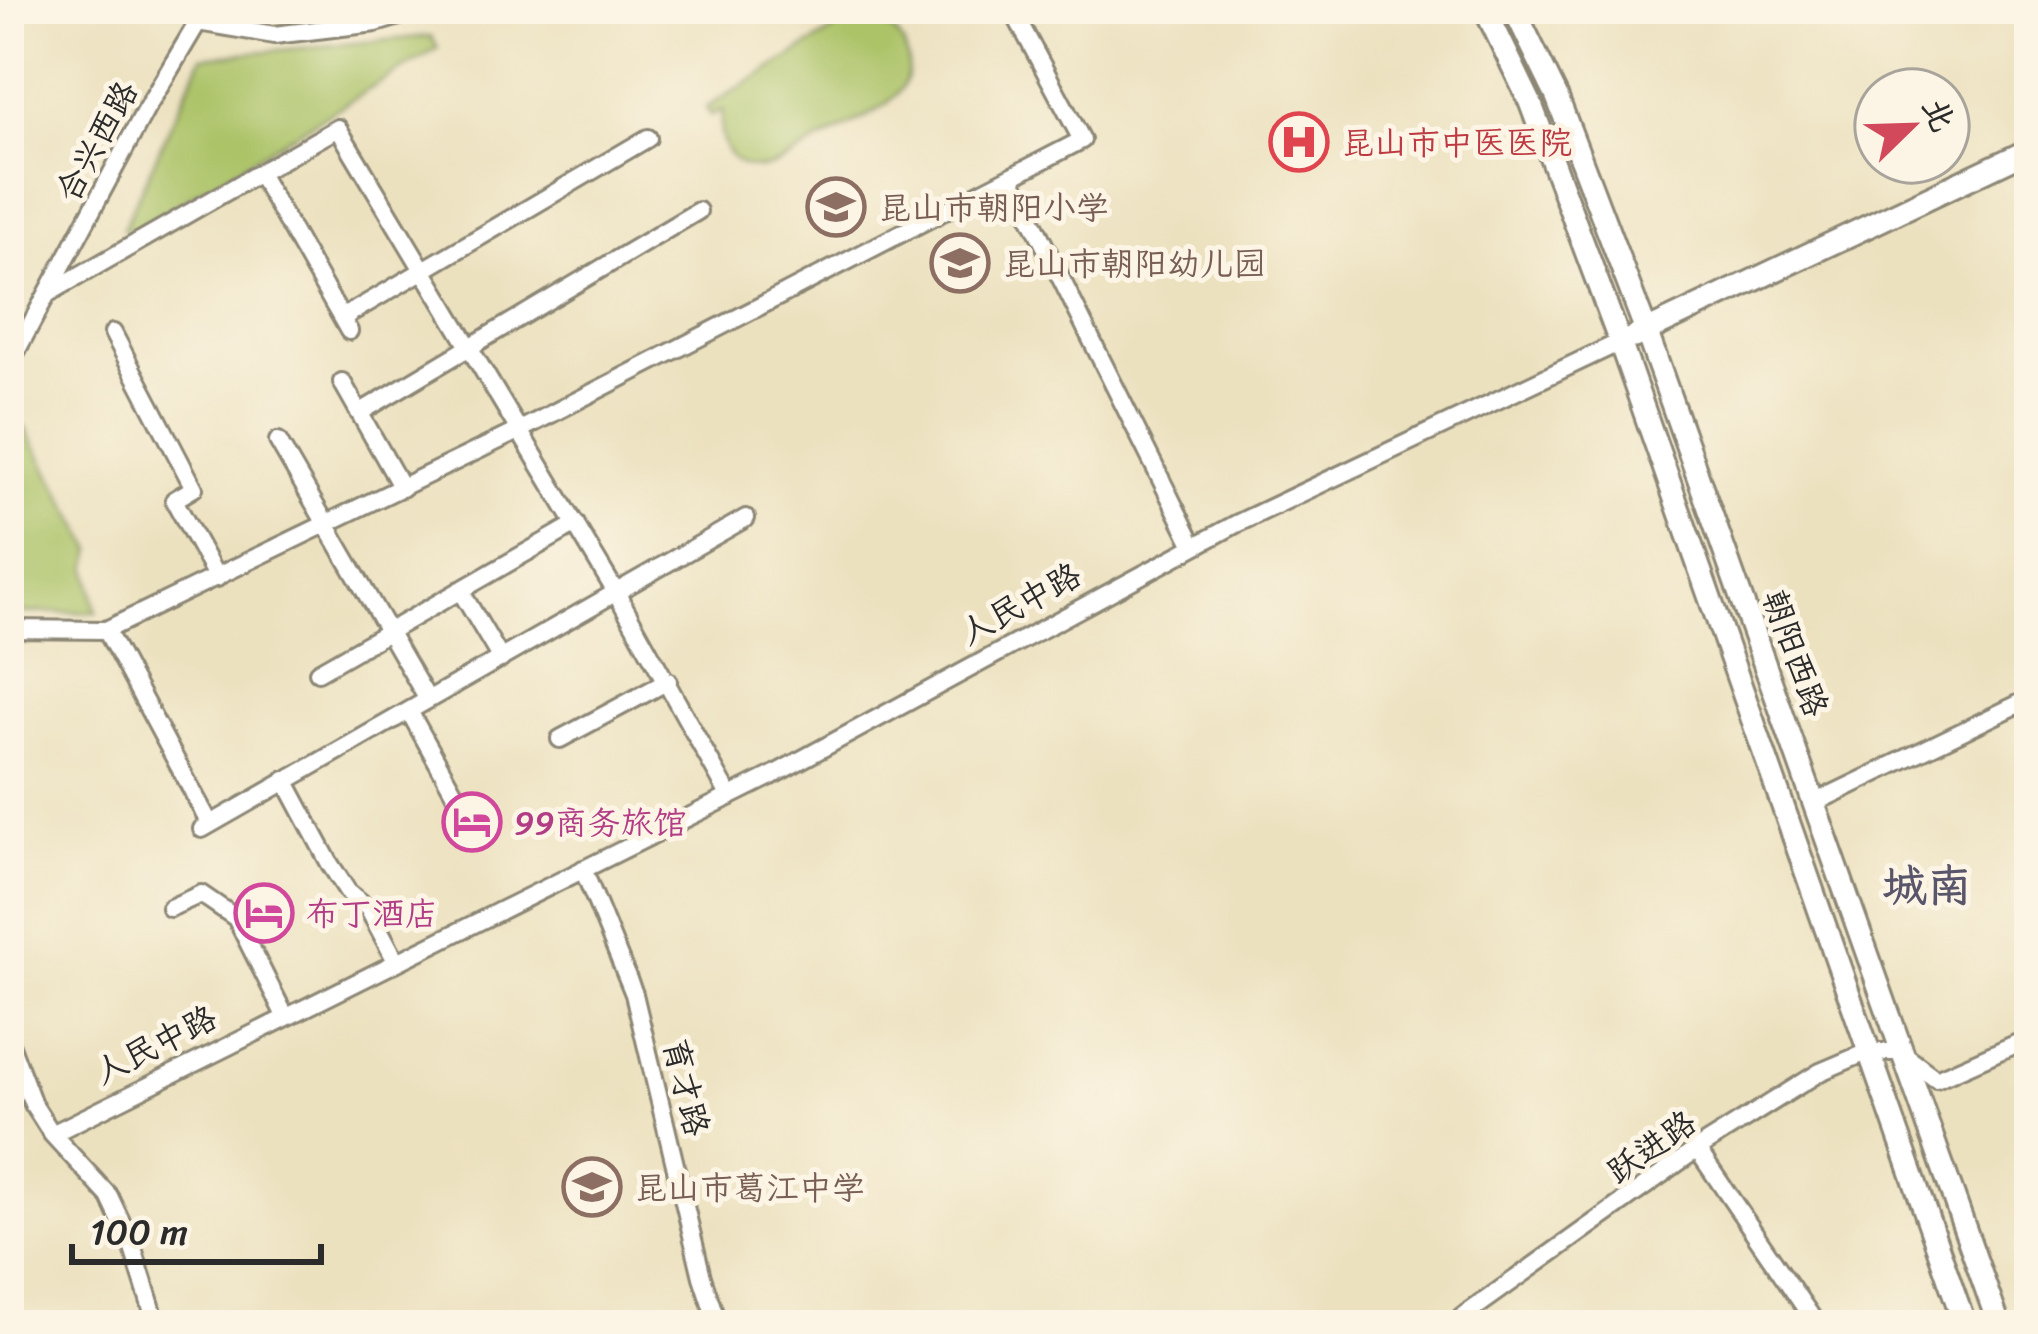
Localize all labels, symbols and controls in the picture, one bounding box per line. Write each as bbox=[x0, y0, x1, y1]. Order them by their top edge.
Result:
north arrow bbox=[1852, 66, 1972, 186]
street label: 合兴西路 bbox=[40, 70, 154, 213]
text: 北 bbox=[1906, 88, 1972, 141]
hospital icon: 昆山市中医医院 bbox=[1268, 111, 1330, 173]
place label: 昆山市中医医院 bbox=[1341, 114, 1572, 172]
school or university icon: 昆山市朝阳小学 bbox=[805, 176, 867, 238]
place label: 昆山市朝阳小学 bbox=[878, 179, 1109, 237]
school or university icon: 昆山市朝阳幼儿园 bbox=[929, 232, 991, 294]
place label: 昆山市朝阳幼儿园 bbox=[1002, 235, 1266, 293]
street label: 人民中路 bbox=[949, 547, 1092, 661]
street label: 朝阳西路 bbox=[1745, 581, 1845, 725]
hotel icon: 99商务旅馆 bbox=[441, 791, 503, 853]
place label: 99商务旅馆 bbox=[514, 794, 687, 852]
district label: 城南 bbox=[1882, 846, 1972, 926]
hotel icon: 布丁酒店 bbox=[233, 882, 295, 944]
place label: 布丁酒店 bbox=[306, 885, 438, 943]
street label: 人民中路 bbox=[83, 989, 227, 1101]
street label: 育才路 bbox=[646, 1032, 726, 1142]
street label: 跃进路 bbox=[1594, 1095, 1709, 1199]
school or university icon: 昆山市葛江中学 bbox=[561, 1156, 623, 1218]
place label: 昆山市葛江中学 bbox=[634, 1159, 865, 1217]
scale bar bbox=[72, 1190, 321, 1264]
text: 100 m bbox=[90, 1200, 188, 1264]

